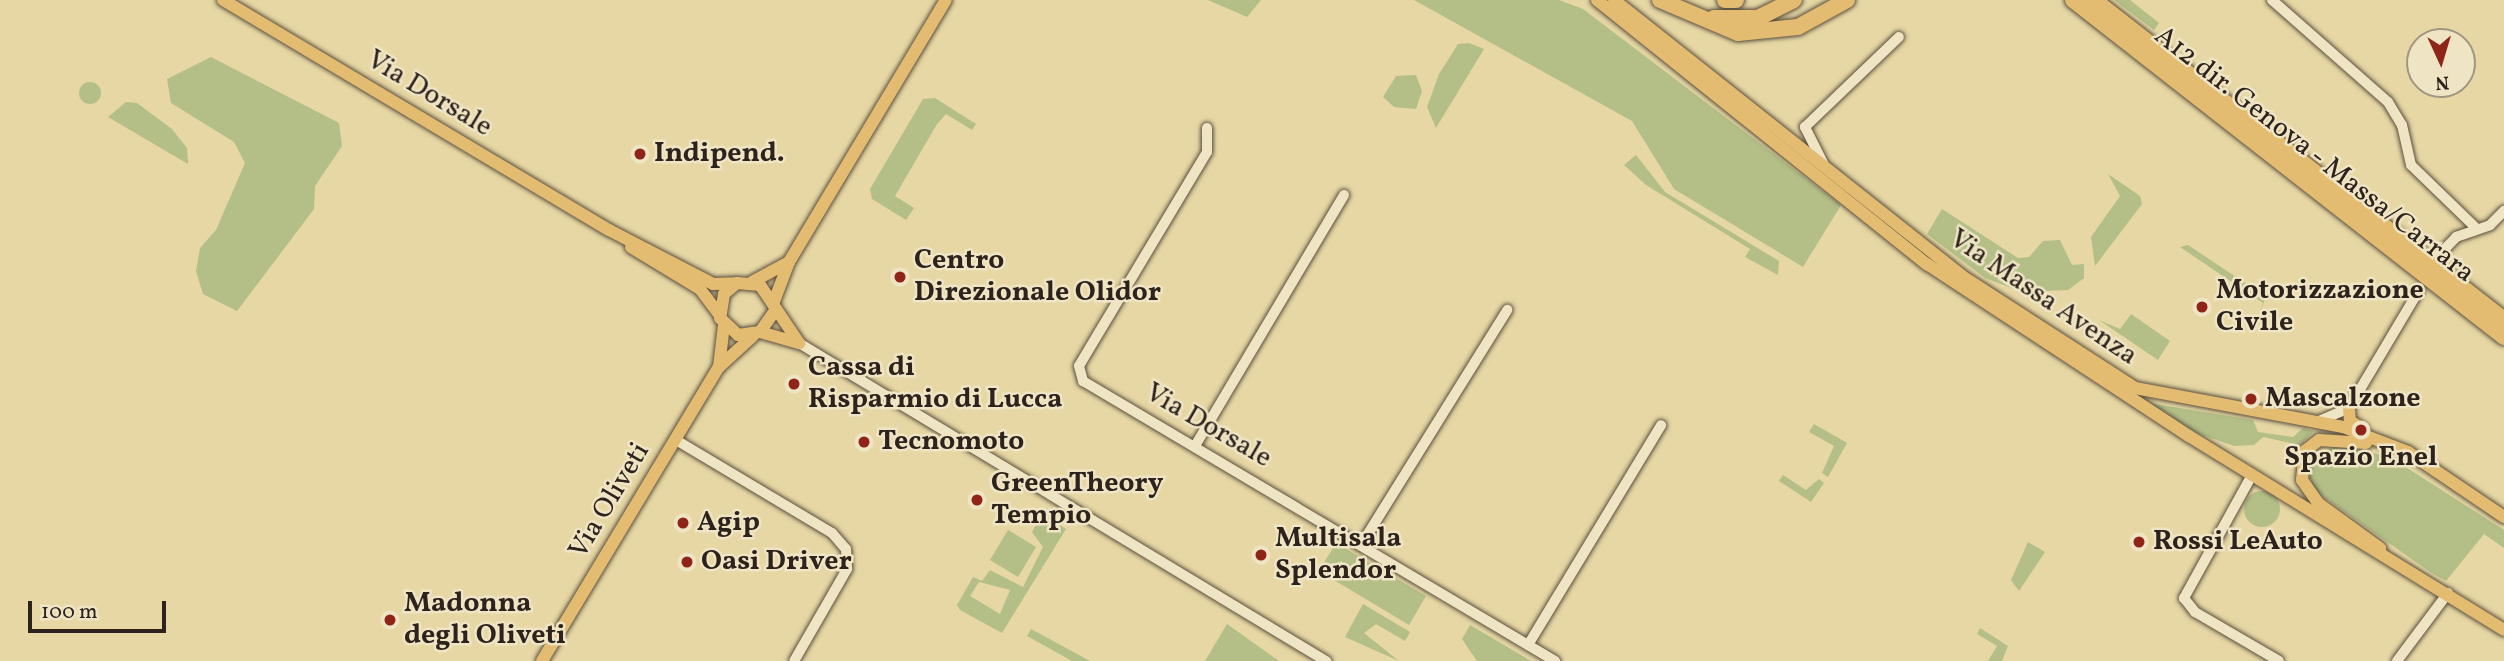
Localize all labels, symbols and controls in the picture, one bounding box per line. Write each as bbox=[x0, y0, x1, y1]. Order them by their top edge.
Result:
street label: A12 dir. Genova - Massa/Carrara bbox=[2147, 19, 2481, 291]
north arrow bbox=[2406, 28, 2476, 98]
street label: Via Dorsale bbox=[360, 43, 498, 145]
text: N bbox=[2435, 69, 2450, 95]
place label: Indipend. bbox=[654, 137, 785, 171]
marker: Indipend. bbox=[632, 146, 648, 162]
street label: Via Massa Avenza bbox=[1942, 223, 2144, 373]
place label: Centro Direzionale Olidor bbox=[914, 244, 1161, 310]
marker: Centro Direzionale Olidor bbox=[892, 269, 908, 285]
place label: Motorizzazione Civile bbox=[2216, 274, 2424, 340]
marker: Motorizzazione Civile bbox=[2194, 299, 2210, 315]
place label: Cassa di Risparmio di Lucca bbox=[808, 351, 1062, 417]
marker: Cassa di Risparmio di Lucca bbox=[786, 376, 802, 392]
street label: Via Dorsale bbox=[1139, 376, 1277, 476]
place label: Mascalzone bbox=[2265, 382, 2421, 416]
marker: Mascalzone bbox=[2243, 391, 2259, 407]
marker: Spazio Enel bbox=[2353, 422, 2369, 438]
place label: Tecnomoto bbox=[878, 425, 1024, 459]
marker: Tecnomoto bbox=[856, 434, 872, 450]
street label: Via Oliveti bbox=[562, 437, 658, 565]
place label: Spazio Enel bbox=[2284, 441, 2438, 475]
place label: GreenTheory Tempio bbox=[991, 467, 1163, 533]
marker: GreenTheory Tempio bbox=[969, 492, 985, 508]
place label: Agip bbox=[697, 506, 760, 540]
marker: Agip bbox=[675, 515, 691, 531]
place label: Multisala Splendor bbox=[1275, 522, 1402, 588]
place label: Rossi LeAuto bbox=[2153, 525, 2323, 559]
marker: Rossi LeAuto bbox=[2131, 534, 2147, 550]
place label: Oasi Driver bbox=[701, 545, 852, 579]
marker: Multisala Splendor bbox=[1253, 547, 1269, 563]
marker: Oasi Driver bbox=[679, 554, 695, 570]
place label: Madonna degli Oliveti bbox=[404, 587, 566, 653]
scale bar bbox=[32, 588, 170, 632]
text: 100 m bbox=[41, 598, 98, 627]
marker: Madonna degli Oliveti bbox=[382, 612, 398, 628]

